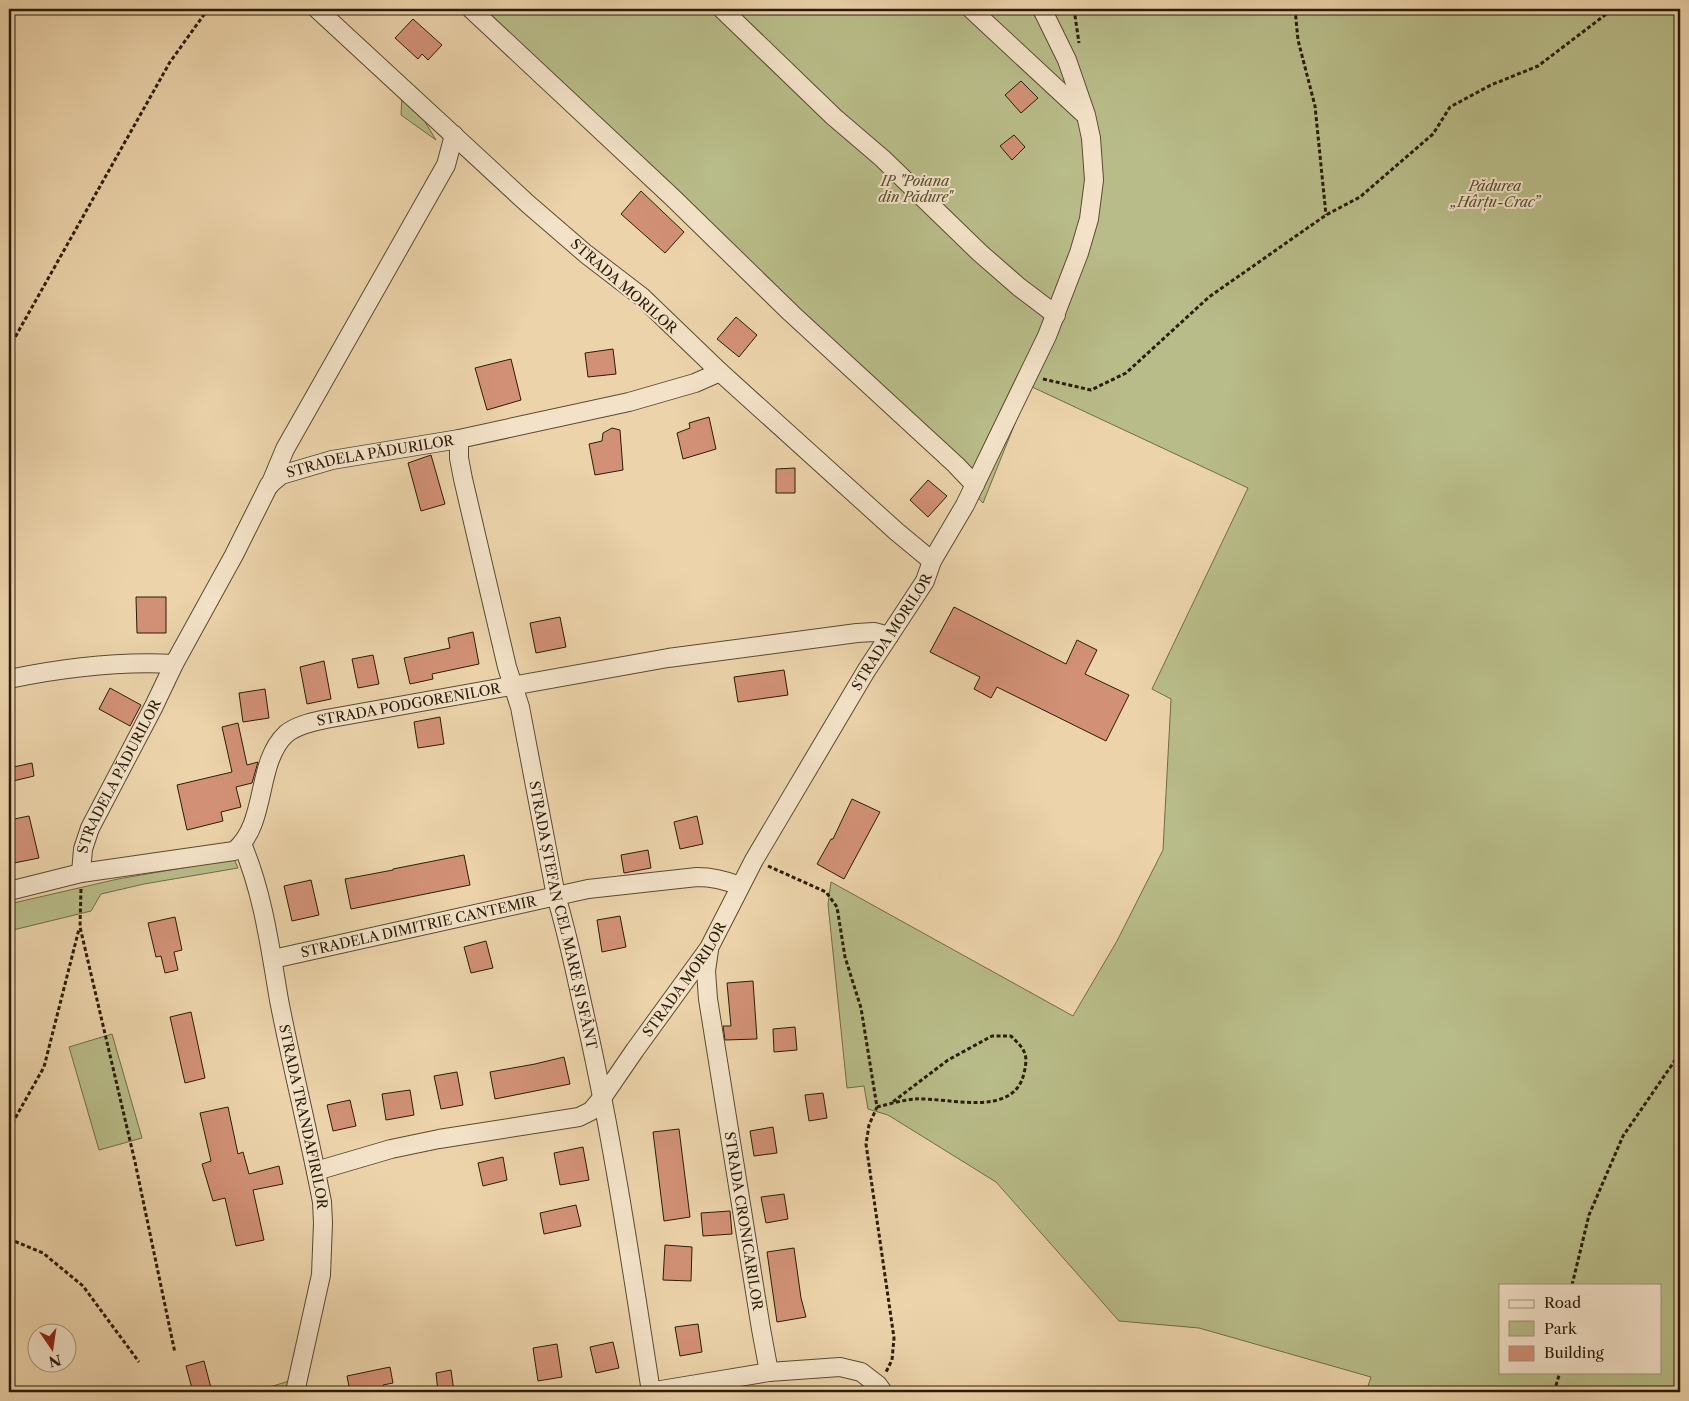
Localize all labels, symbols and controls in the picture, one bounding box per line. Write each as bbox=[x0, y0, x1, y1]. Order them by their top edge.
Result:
park label: IP "Poiana din Pădure" bbox=[878, 172, 955, 206]
park label: Pădurea „Hârțu-Crac” bbox=[1449, 177, 1542, 212]
street label: STRADA MORILOR bbox=[567, 235, 682, 338]
street label: STRADELA PĂDURILOR bbox=[284, 431, 456, 482]
street label: STRADA MORILOR bbox=[847, 571, 936, 694]
street label: STRADA PODGORENILOR bbox=[315, 679, 503, 730]
street label: STRADELA PĂDURILOR bbox=[74, 696, 165, 854]
street label: STRADA ȘTEFAN CEL MARE ȘI SFÂNT bbox=[525, 779, 601, 1051]
street label: STRADELA DIMITRIE CANTEMIR bbox=[299, 892, 539, 962]
street label: STRADA MORILOR bbox=[639, 918, 730, 1040]
street label: STRADA TRANDAFIRILOR bbox=[275, 1023, 331, 1210]
street label: STRADA CRONICARILOR bbox=[720, 1130, 767, 1312]
legend bbox=[1499, 1284, 1662, 1374]
text: Road bbox=[1544, 1293, 1581, 1312]
text: Park bbox=[1544, 1319, 1578, 1338]
north arrow bbox=[28, 1324, 78, 1374]
text: Building bbox=[1544, 1343, 1604, 1362]
text: N bbox=[47, 1351, 63, 1371]

